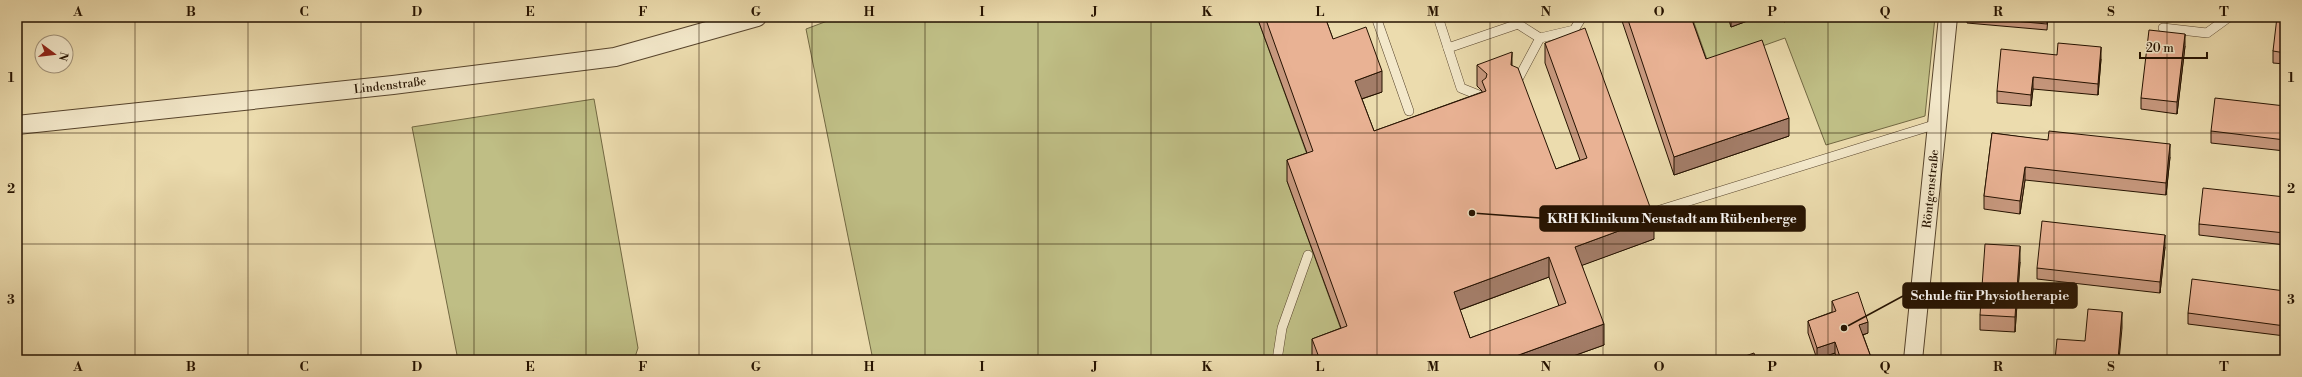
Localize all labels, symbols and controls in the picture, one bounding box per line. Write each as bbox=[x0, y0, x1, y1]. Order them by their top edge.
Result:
text: A bbox=[72, 4, 83, 20]
text: B bbox=[186, 4, 196, 20]
text: C bbox=[299, 4, 309, 20]
text: D bbox=[412, 4, 422, 20]
text: E bbox=[525, 4, 535, 20]
text: F bbox=[638, 4, 648, 20]
text: G bbox=[751, 4, 762, 20]
text: H bbox=[864, 4, 875, 20]
text: I bbox=[979, 4, 985, 20]
text: J bbox=[1090, 4, 1098, 20]
text: K bbox=[1202, 4, 1213, 20]
text: L bbox=[1316, 4, 1325, 20]
text: M bbox=[1427, 4, 1439, 20]
text: N bbox=[1541, 4, 1552, 20]
text: O bbox=[1654, 4, 1665, 20]
text: P bbox=[1767, 4, 1777, 20]
text: Q bbox=[1880, 4, 1891, 20]
text: R bbox=[1993, 4, 2003, 20]
text: S bbox=[2107, 4, 2115, 20]
text: T bbox=[2219, 4, 2229, 20]
north arrow bbox=[34, 34, 74, 74]
scale bar bbox=[2140, 34, 2207, 60]
text: 20 m bbox=[2146, 41, 2174, 56]
text: N bbox=[55, 50, 71, 63]
text: 1 bbox=[8, 70, 15, 86]
text: 1 bbox=[2288, 70, 2295, 86]
street label: Lindenstraße bbox=[353, 73, 427, 97]
street label: Röntgenstraße bbox=[1919, 149, 1942, 229]
text: 2 bbox=[7, 181, 15, 197]
text: 2 bbox=[2287, 181, 2295, 197]
callout: KRH Klinikum Neustadt am Rübenberge bbox=[1540, 206, 1805, 231]
text: KRH Klinikum Neustadt am Rübenberge bbox=[1547, 211, 1797, 227]
callout: Schule für Physiotherapie bbox=[1903, 283, 2077, 308]
text: Schule für Physiotherapie bbox=[1911, 288, 2069, 304]
text: 3 bbox=[7, 292, 15, 308]
text: 3 bbox=[2287, 292, 2295, 308]
text: A bbox=[72, 359, 83, 375]
text: B bbox=[186, 359, 196, 375]
text: C bbox=[299, 359, 309, 375]
text: D bbox=[412, 359, 422, 375]
text: E bbox=[525, 359, 535, 375]
text: F bbox=[638, 359, 648, 375]
text: G bbox=[751, 359, 762, 375]
text: H bbox=[864, 359, 875, 375]
text: I bbox=[979, 359, 985, 375]
text: J bbox=[1090, 359, 1098, 375]
text: K bbox=[1202, 359, 1213, 375]
text: L bbox=[1316, 359, 1325, 375]
text: M bbox=[1427, 359, 1439, 375]
text: N bbox=[1541, 359, 1552, 375]
text: O bbox=[1654, 359, 1665, 375]
text: P bbox=[1767, 359, 1777, 375]
text: Q bbox=[1880, 359, 1891, 375]
text: R bbox=[1993, 359, 2003, 375]
text: S bbox=[2107, 359, 2115, 375]
text: T bbox=[2219, 359, 2229, 375]

